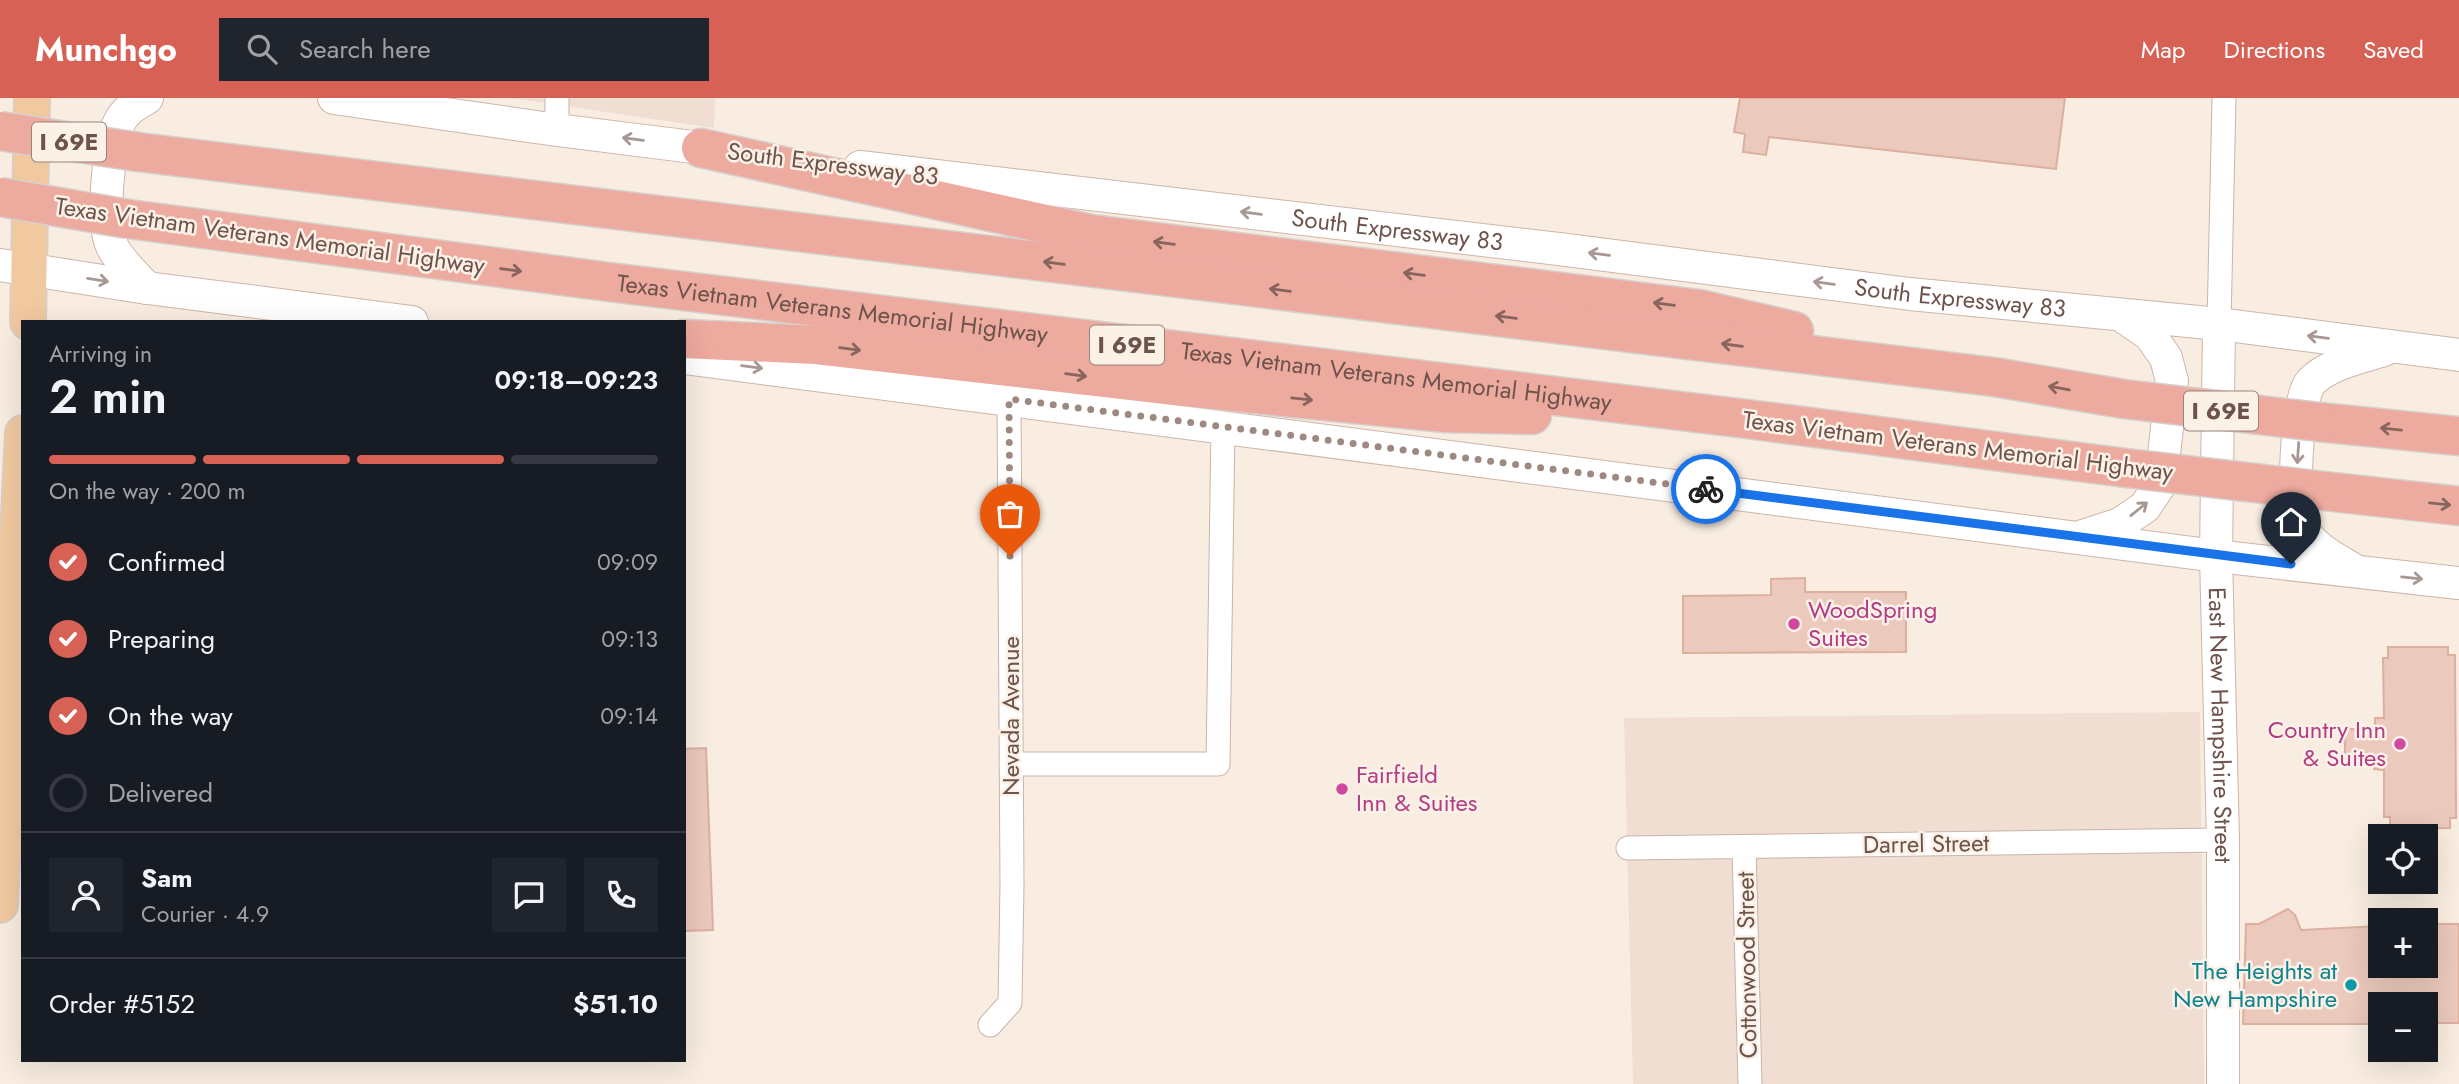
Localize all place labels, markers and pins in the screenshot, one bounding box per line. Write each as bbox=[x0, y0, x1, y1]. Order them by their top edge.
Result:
pin bbox=[980, 484, 1040, 556]
pin bbox=[2261, 492, 2321, 564]
place label: WoodSpring Suites bbox=[1808, 592, 1937, 655]
marker: WoodSpring Suites bbox=[1786, 616, 1802, 632]
place label: Country Inn & Suites bbox=[2268, 712, 2386, 775]
marker: Country Inn & Suites bbox=[2392, 736, 2408, 752]
place label: Fairfield Inn & Suites bbox=[1356, 757, 1477, 820]
marker: Fairfield Inn & Suites bbox=[1334, 781, 1350, 797]
place label: The Heights at New Hampshire bbox=[2173, 953, 2337, 1016]
marker: The Heights at New Hampshire bbox=[2343, 977, 2359, 993]

